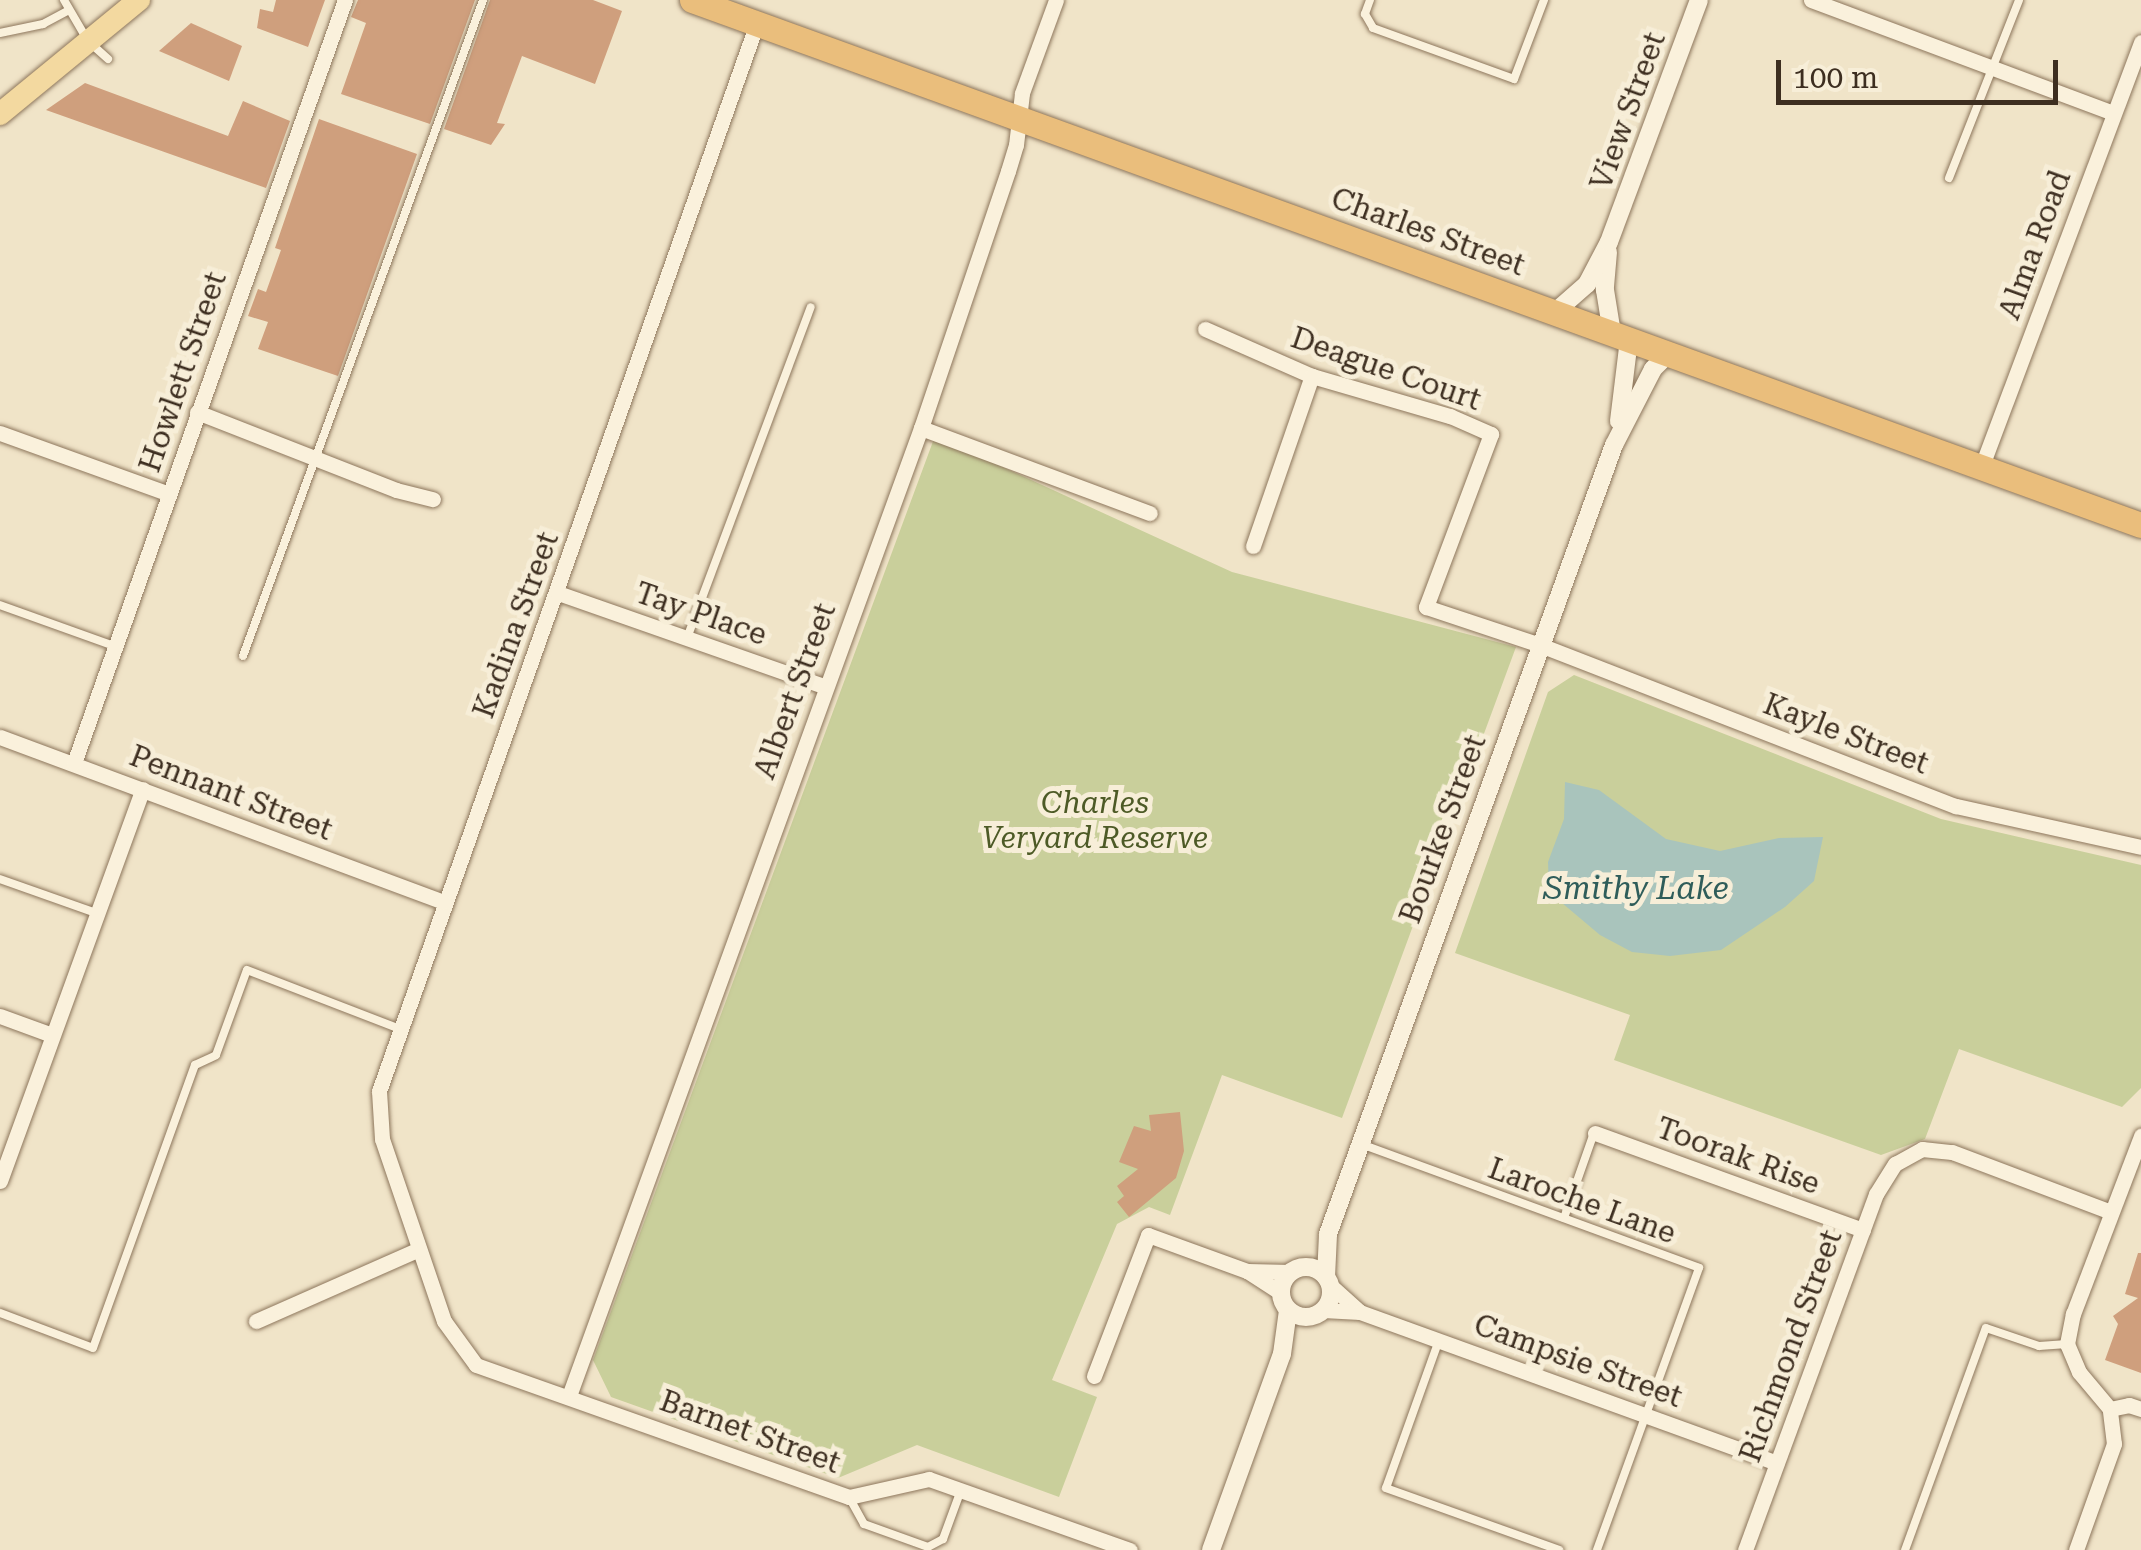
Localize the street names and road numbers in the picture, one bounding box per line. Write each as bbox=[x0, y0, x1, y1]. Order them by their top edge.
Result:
street label: View Street bbox=[1583, 27, 1673, 195]
street label: Alma Road bbox=[1991, 166, 2079, 324]
street label: Charles Street bbox=[1326, 180, 1530, 284]
street label: Howlett Street bbox=[132, 267, 234, 477]
street label: Deague Court bbox=[1286, 320, 1486, 418]
street label: Kadina Street bbox=[466, 527, 566, 723]
street label: Tay Place bbox=[631, 575, 771, 653]
street label: Albert Street bbox=[747, 598, 843, 784]
street label: Kayle Street bbox=[1758, 686, 1934, 782]
street label: Bourke Street bbox=[1392, 730, 1494, 928]
street label: Pennant Street bbox=[125, 738, 337, 848]
street label: Toorak Rise bbox=[1651, 1110, 1825, 1202]
street label: Laroche Lane bbox=[1483, 1150, 1681, 1252]
street label: Richmond Street bbox=[1732, 1225, 1850, 1467]
street label: Campsie Street bbox=[1469, 1307, 1687, 1415]
street label: Barnet Street bbox=[655, 1383, 845, 1481]

